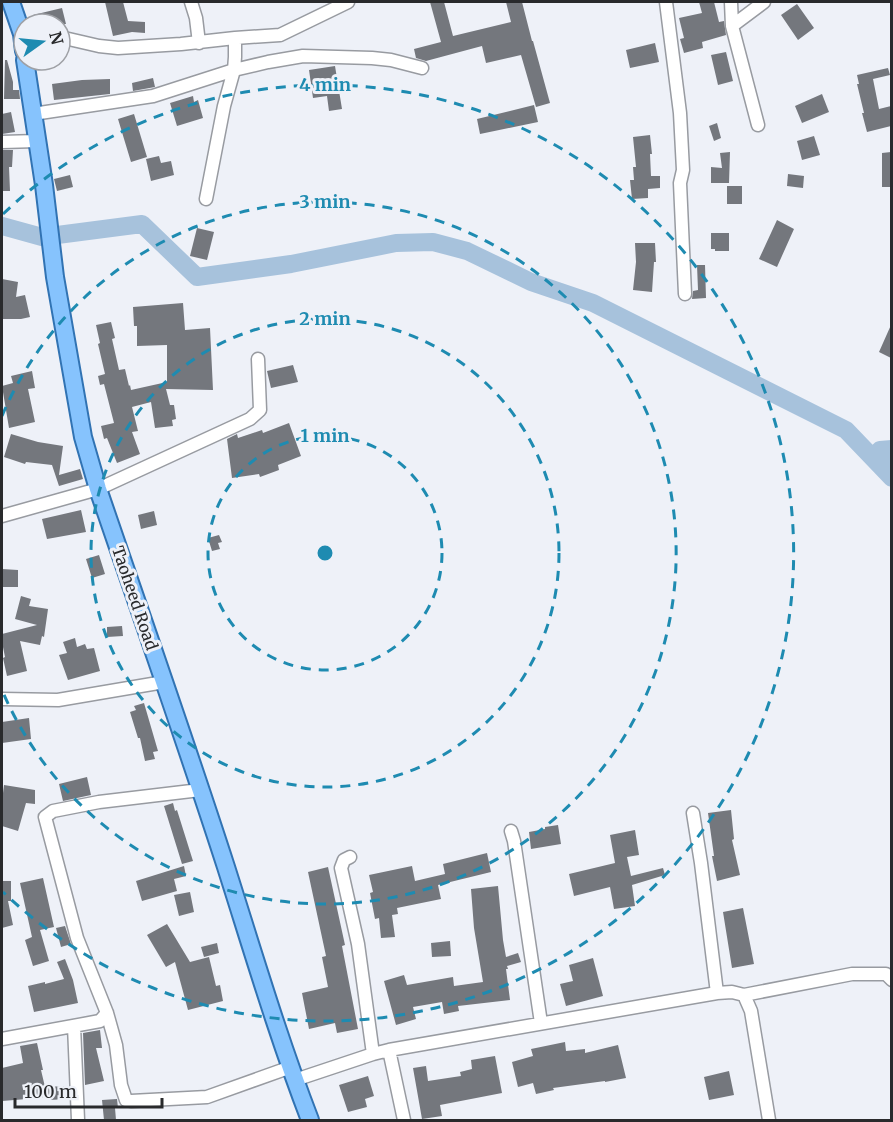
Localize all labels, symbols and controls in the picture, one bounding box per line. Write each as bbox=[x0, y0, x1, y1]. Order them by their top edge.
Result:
north arrow bbox=[12, 12, 72, 72]
text: N bbox=[45, 29, 68, 47]
text: 4 min bbox=[299, 73, 351, 96]
text: 3 min bbox=[300, 190, 350, 213]
text: 2 min bbox=[299, 307, 351, 330]
text: 1 min bbox=[300, 424, 350, 447]
street label: Taoheed Road bbox=[108, 543, 162, 653]
centre of rings bbox=[315, 543, 335, 563]
scale bar bbox=[15, 1071, 162, 1109]
text: 100 m bbox=[24, 1080, 77, 1103]

